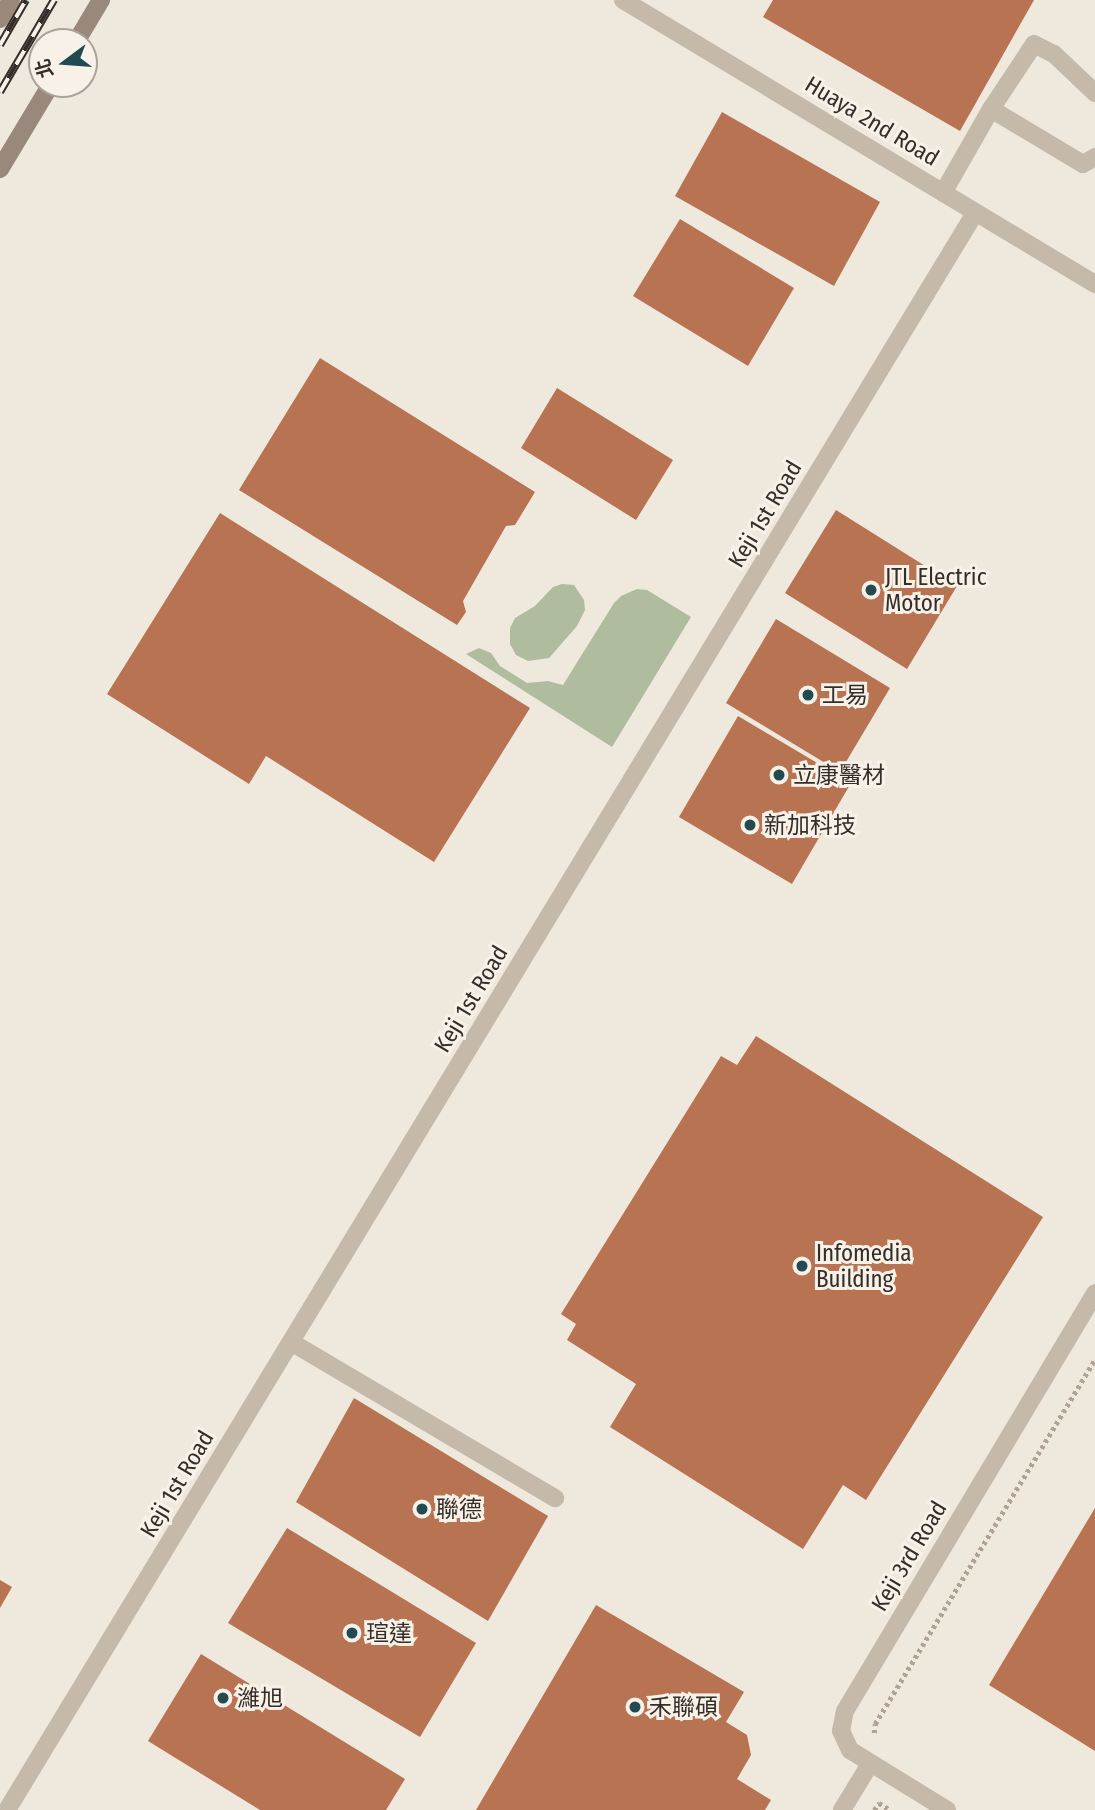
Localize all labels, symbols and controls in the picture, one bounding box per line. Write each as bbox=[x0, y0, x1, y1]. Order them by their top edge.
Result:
north arrow bbox=[28, 28, 98, 98]
text: 北 bbox=[31, 56, 58, 81]
street label: Huaya 2nd Road bbox=[800, 70, 944, 172]
street label: Keji 1st Road bbox=[722, 456, 808, 572]
place label: JTL Electric Motor bbox=[885, 563, 986, 617]
marker: JTL Electric Motor bbox=[863, 582, 879, 598]
place label: 工易 bbox=[822, 681, 868, 709]
marker: 工易 bbox=[800, 687, 816, 703]
place label: 立康醫材 bbox=[793, 761, 885, 789]
marker: 立康醫材 bbox=[771, 767, 787, 783]
place label: 新加科技 bbox=[764, 811, 856, 839]
marker: 新加科技 bbox=[742, 817, 758, 833]
street label: Keji 1st Road bbox=[428, 941, 514, 1057]
place label: Infomedia Building bbox=[816, 1239, 911, 1293]
marker: Infomedia Building bbox=[794, 1258, 810, 1274]
street label: Keji 1st Road bbox=[134, 1426, 220, 1542]
place label: 聯德 bbox=[436, 1495, 482, 1523]
street label: Keji 3rd Road bbox=[865, 1496, 953, 1616]
marker: 聯德 bbox=[414, 1501, 430, 1517]
place label: 瑄達 bbox=[366, 1619, 412, 1647]
marker: 瑄達 bbox=[344, 1625, 360, 1641]
place label: 濰旭 bbox=[237, 1684, 283, 1712]
marker: 濰旭 bbox=[215, 1690, 231, 1706]
place label: 禾聯碩 bbox=[649, 1693, 718, 1721]
marker: 禾聯碩 bbox=[627, 1699, 643, 1715]

